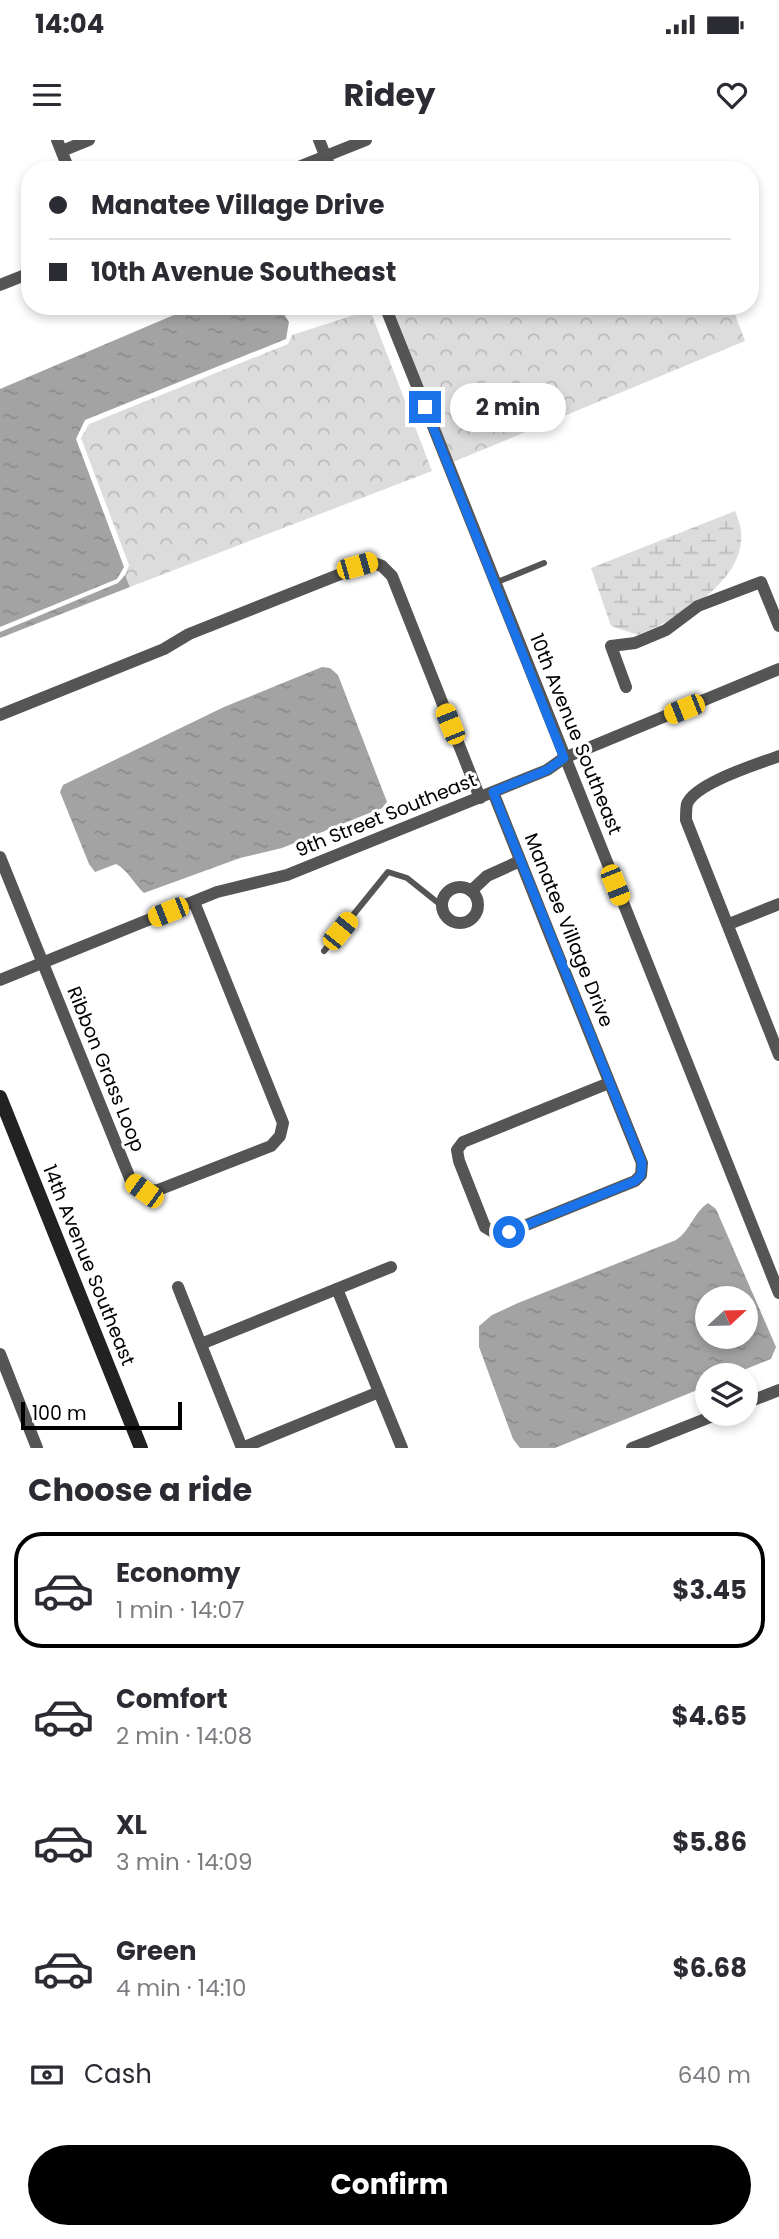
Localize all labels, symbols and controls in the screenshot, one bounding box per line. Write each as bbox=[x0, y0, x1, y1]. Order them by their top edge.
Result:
text: 14:04 bbox=[35, 6, 104, 42]
text: Ridey bbox=[344, 72, 435, 117]
icon: menu bbox=[28, 76, 66, 114]
icon: heart bbox=[713, 76, 751, 114]
text: Manatee Village Drive bbox=[91, 187, 385, 223]
text: 10th Avenue Southeast bbox=[91, 254, 396, 290]
callout: 2 min bbox=[450, 383, 565, 432]
route end bbox=[409, 391, 441, 423]
text: 2 min bbox=[476, 391, 540, 423]
car bbox=[334, 550, 381, 582]
street label: 10th Avenue Southeast bbox=[523, 629, 629, 839]
car bbox=[661, 691, 708, 727]
car bbox=[433, 701, 468, 747]
street label: 9th Street Southeast bbox=[292, 766, 481, 864]
street label: Manatee Village Drive bbox=[518, 829, 620, 1031]
car bbox=[598, 862, 633, 908]
car bbox=[145, 894, 192, 930]
car bbox=[319, 908, 362, 954]
street label: Ribbon Grass Loop bbox=[60, 982, 152, 1156]
street label: 14th Avenue Southeast bbox=[36, 1160, 142, 1370]
car bbox=[121, 1170, 168, 1212]
route start bbox=[493, 1216, 525, 1248]
north arrow bbox=[695, 1286, 758, 1349]
map controls bbox=[695, 1286, 758, 1426]
button: layers bbox=[695, 1363, 758, 1426]
scale bar bbox=[21, 1399, 182, 1431]
text: 100 m bbox=[32, 1400, 87, 1427]
text: Choose a ride bbox=[28, 1467, 252, 1512]
text: Economy bbox=[116, 1555, 240, 1591]
icon: car bbox=[32, 1559, 95, 1622]
text: $3.45 bbox=[672, 1572, 747, 1608]
text: 1 min · 14:07 bbox=[116, 1594, 244, 1626]
text: Comfort bbox=[116, 1681, 228, 1717]
icon: car bbox=[32, 1685, 95, 1748]
text: $4.65 bbox=[671, 1698, 747, 1734]
text: 2 min · 14:08 bbox=[116, 1720, 252, 1752]
text: XL bbox=[116, 1807, 147, 1843]
icon: car bbox=[32, 1811, 95, 1874]
text: $5.86 bbox=[672, 1824, 747, 1860]
text: 3 min · 14:09 bbox=[116, 1846, 253, 1878]
text: Green bbox=[116, 1933, 197, 1969]
icon: car bbox=[32, 1937, 95, 2000]
text: $6.68 bbox=[673, 1950, 747, 1986]
text: 4 min · 14:10 bbox=[116, 1972, 246, 2004]
icon: cash bbox=[28, 2056, 66, 2094]
text: Cash bbox=[84, 2056, 152, 2092]
text: 640 m bbox=[678, 2059, 751, 2091]
button: Confirm bbox=[28, 2145, 751, 2225]

